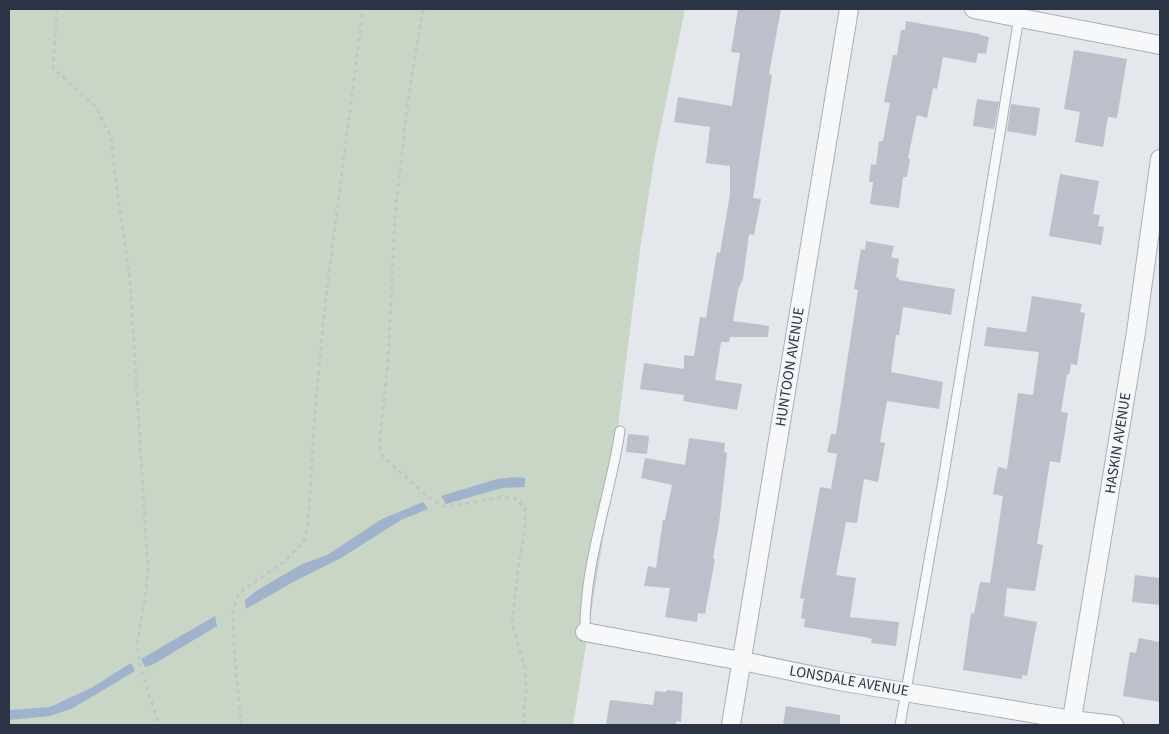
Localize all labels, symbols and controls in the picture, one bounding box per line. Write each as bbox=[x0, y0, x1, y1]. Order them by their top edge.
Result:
street label: HUNTOON AVENUE bbox=[770, 306, 810, 428]
street label: HASKIN AVENUE bbox=[1100, 391, 1136, 495]
street label: LONSDALE AVENUE bbox=[788, 660, 910, 702]

